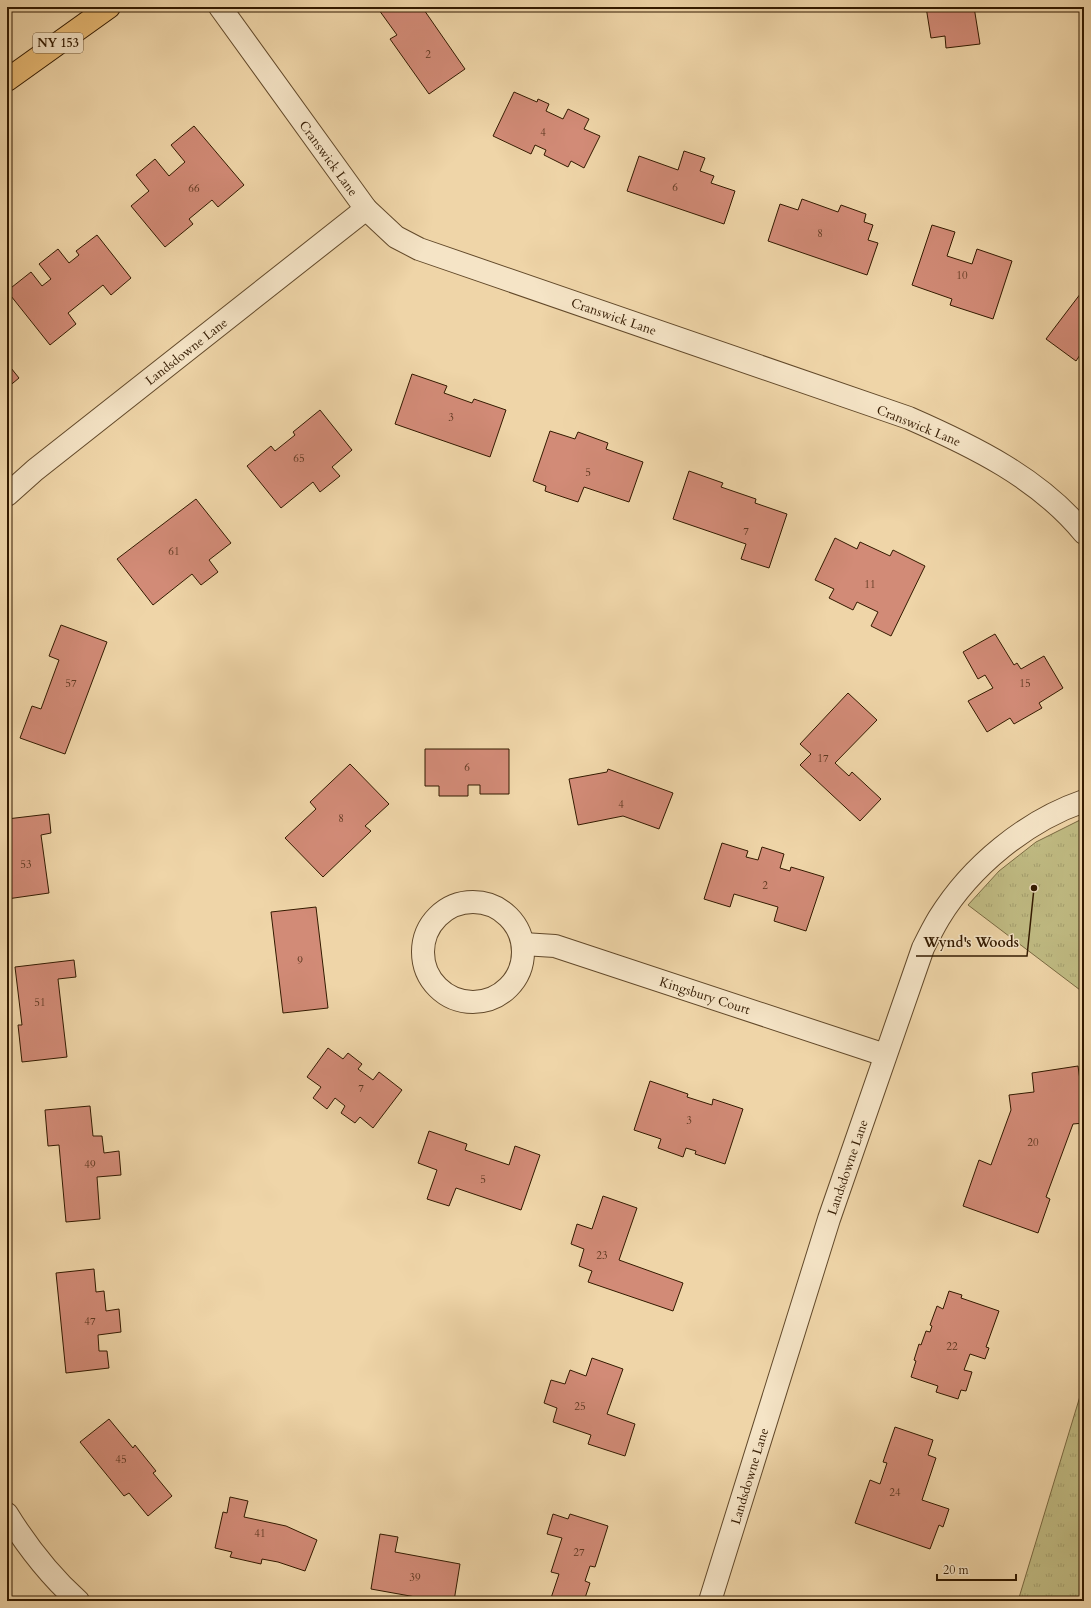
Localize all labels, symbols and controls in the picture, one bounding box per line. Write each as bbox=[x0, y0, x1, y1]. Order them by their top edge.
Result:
road number: NY 153 bbox=[33, 33, 83, 53]
house number: 2 bbox=[425, 47, 431, 62]
street label: Cranswick Lane bbox=[295, 117, 362, 200]
house number: 4 bbox=[540, 125, 546, 140]
house number: 6 bbox=[672, 180, 678, 195]
house number: 66 bbox=[188, 181, 200, 196]
house number: 8 bbox=[817, 226, 823, 241]
house number: 10 bbox=[956, 268, 968, 283]
street label: Cranswick Lane bbox=[569, 294, 659, 340]
street label: Landsdowne Lane bbox=[142, 314, 232, 390]
street label: Cranswick Lane bbox=[874, 401, 963, 451]
house number: 3 bbox=[448, 410, 454, 425]
house number: 65 bbox=[293, 451, 305, 466]
house number: 5 bbox=[585, 465, 591, 480]
house number: 7 bbox=[743, 524, 749, 539]
house number: 61 bbox=[168, 544, 180, 559]
house number: 11 bbox=[864, 577, 876, 592]
house number: 57 bbox=[65, 676, 77, 691]
house number: 15 bbox=[1019, 676, 1031, 691]
house number: 17 bbox=[817, 751, 829, 766]
house number: 6 bbox=[464, 760, 470, 775]
house number: 4 bbox=[618, 797, 624, 812]
house number: 8 bbox=[338, 811, 344, 826]
house number: 53 bbox=[20, 857, 32, 872]
house number: 2 bbox=[762, 878, 768, 893]
callout: Wynd's Woods bbox=[916, 930, 1027, 956]
text: Wynd's Woods bbox=[922, 933, 1019, 952]
house number: 9 bbox=[297, 953, 303, 968]
street label: Kingsbury Court bbox=[657, 973, 752, 1019]
house number: 51 bbox=[34, 995, 46, 1010]
house number: 7 bbox=[358, 1081, 364, 1096]
house number: 3 bbox=[686, 1113, 692, 1128]
street label: Landsdowne Lane bbox=[823, 1117, 873, 1218]
house number: 20 bbox=[1027, 1135, 1039, 1150]
house number: 49 bbox=[84, 1157, 96, 1172]
house number: 5 bbox=[480, 1172, 486, 1187]
house number: 23 bbox=[596, 1248, 608, 1263]
house number: 47 bbox=[84, 1314, 96, 1329]
house number: 22 bbox=[946, 1339, 958, 1354]
house number: 25 bbox=[574, 1399, 586, 1414]
street label: Landsdowne Lane bbox=[727, 1426, 773, 1527]
house number: 45 bbox=[115, 1452, 127, 1467]
house number: 24 bbox=[889, 1485, 901, 1500]
house number: 41 bbox=[254, 1526, 266, 1541]
house number: 27 bbox=[573, 1545, 585, 1560]
scale bar bbox=[937, 1556, 1016, 1582]
text: 20 m bbox=[943, 1562, 970, 1578]
house number: 39 bbox=[409, 1570, 421, 1585]

